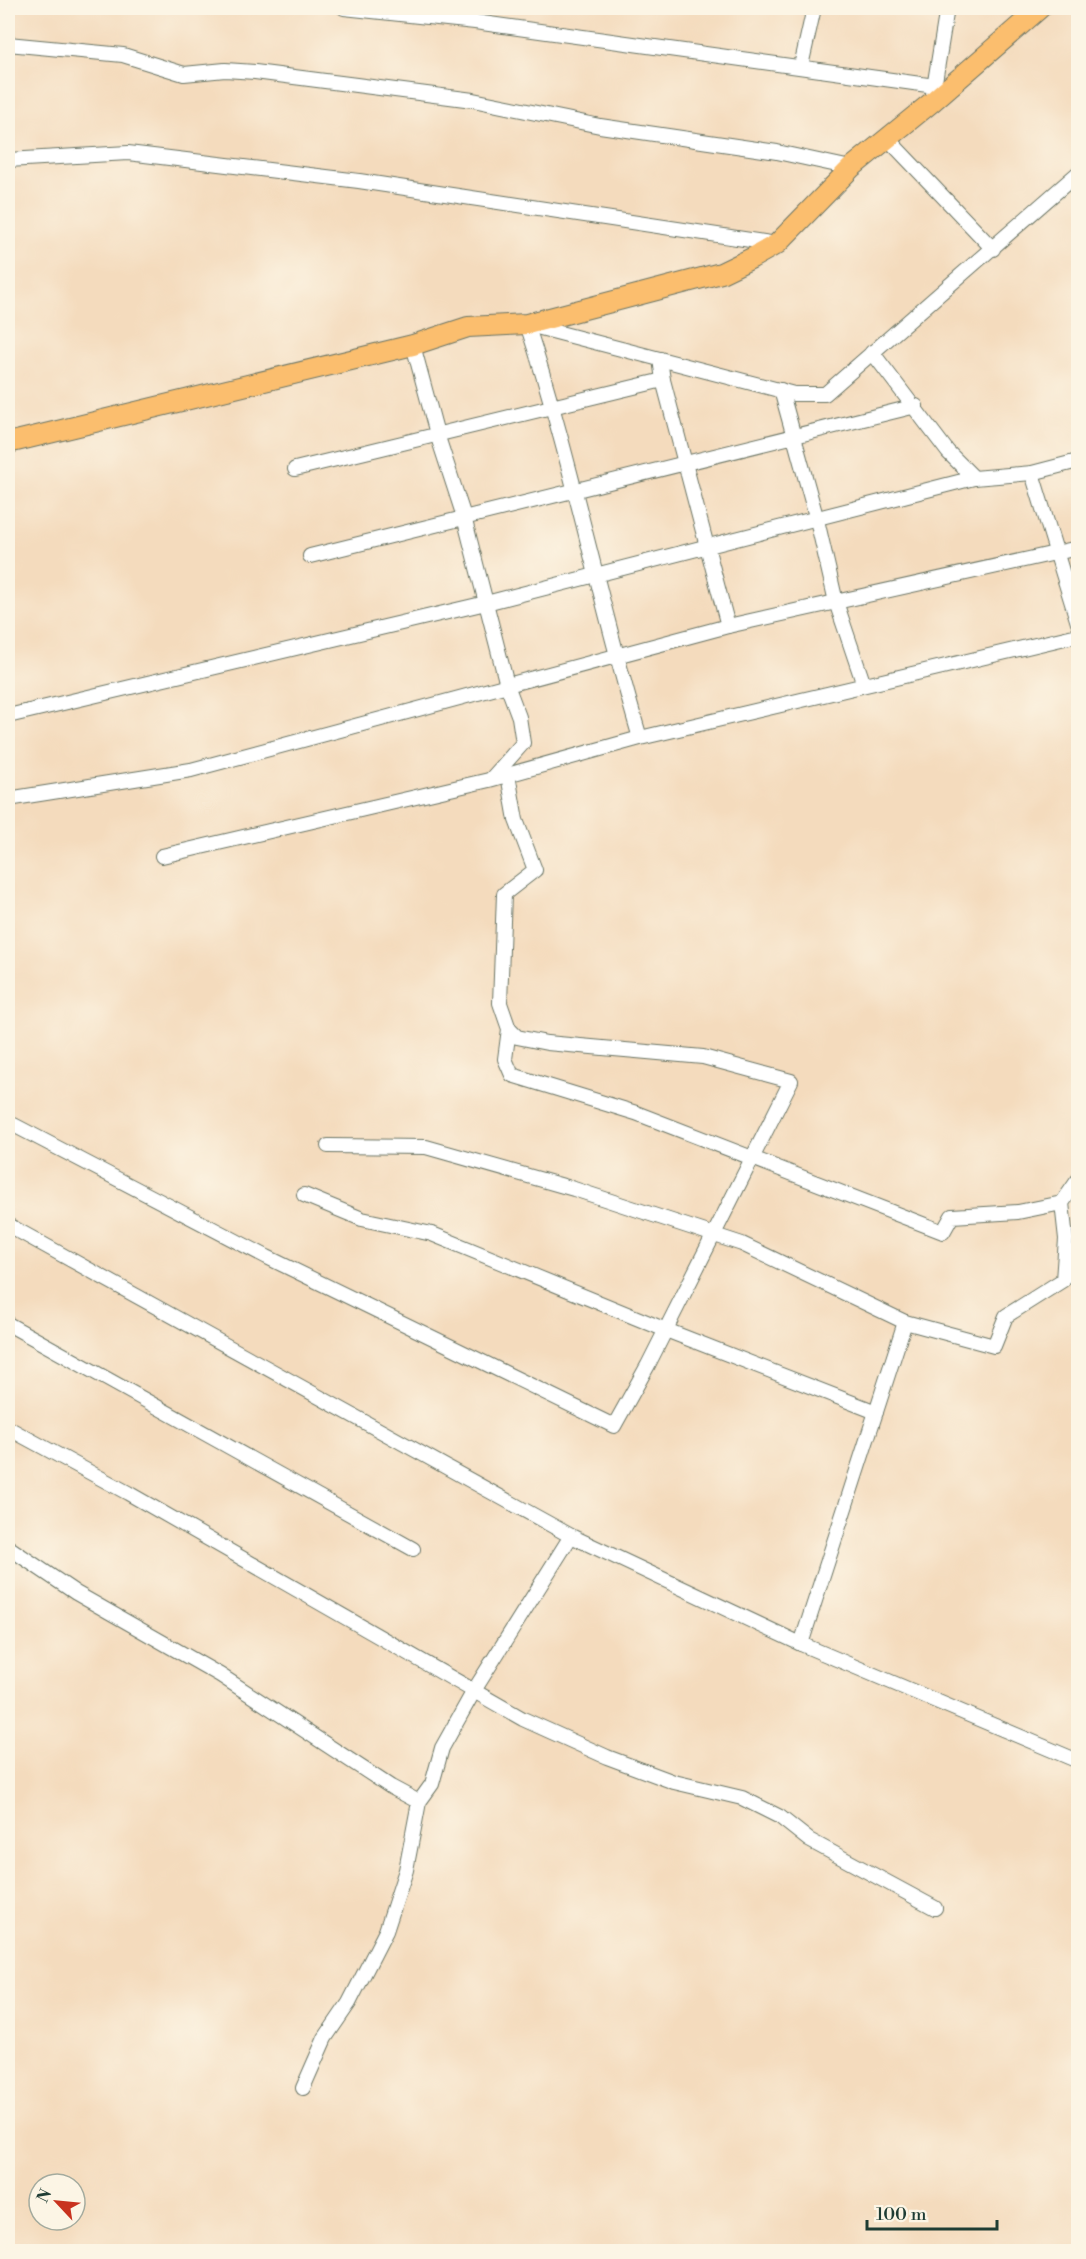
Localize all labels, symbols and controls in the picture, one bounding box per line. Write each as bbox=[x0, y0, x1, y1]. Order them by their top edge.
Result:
north arrow bbox=[27, 2172, 87, 2232]
text: N bbox=[33, 2185, 56, 2206]
scale bar bbox=[867, 2193, 998, 2231]
text: 100 m bbox=[876, 2203, 927, 2226]

